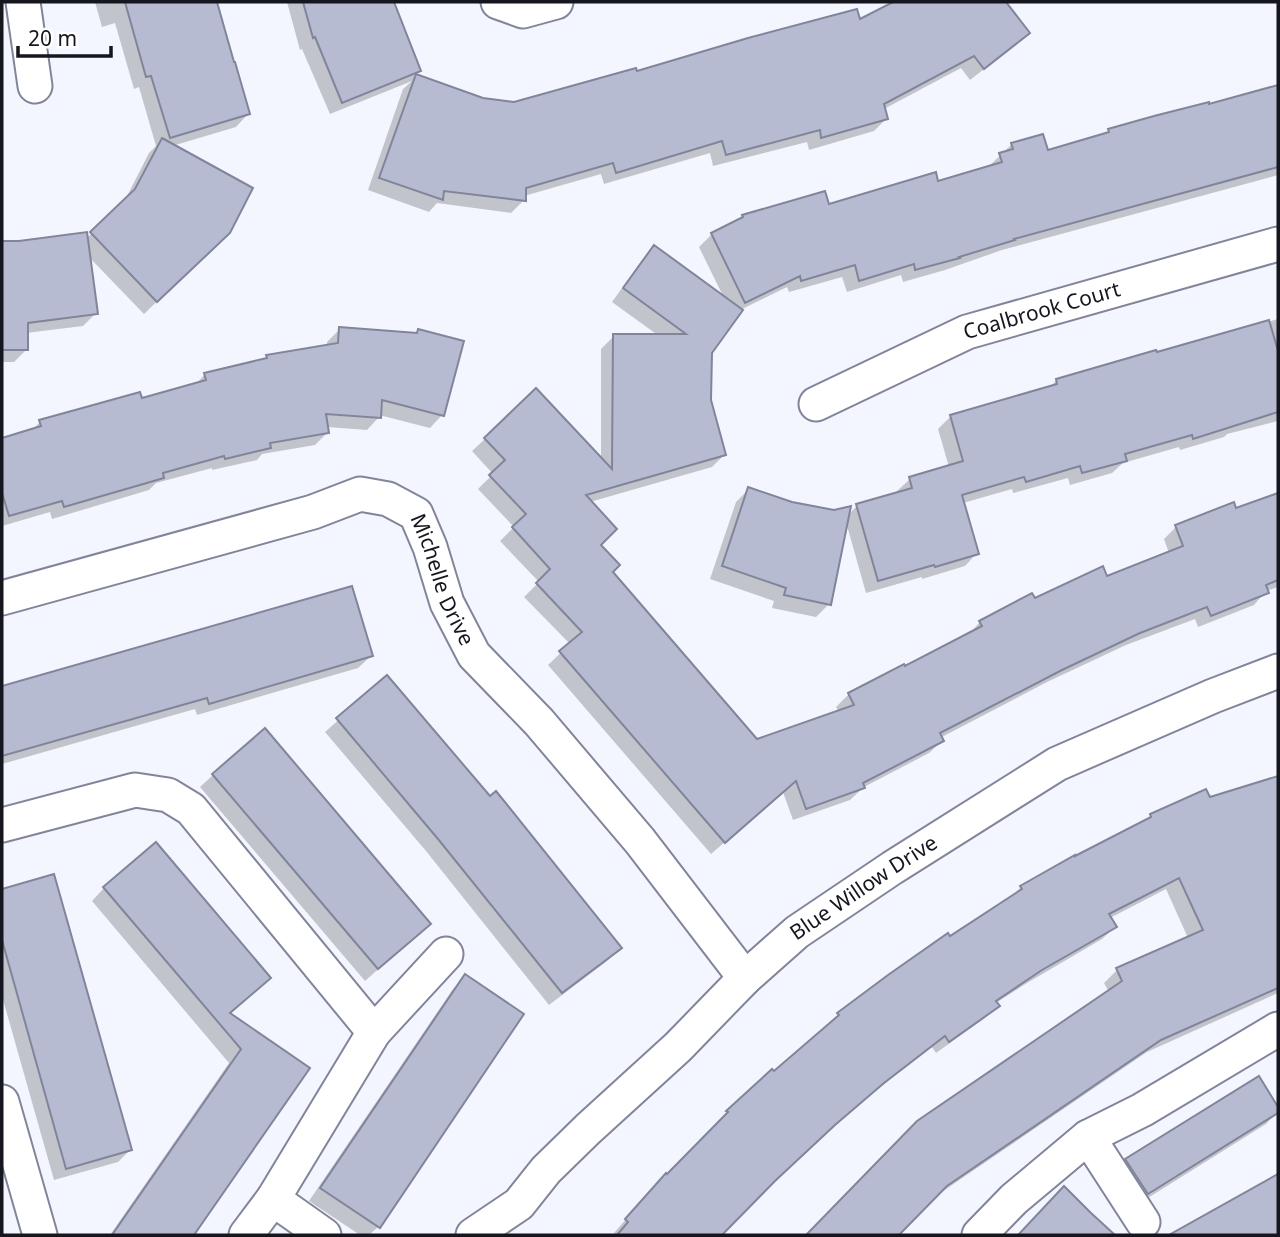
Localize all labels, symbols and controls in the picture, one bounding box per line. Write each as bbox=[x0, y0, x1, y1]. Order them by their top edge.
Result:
scale bar bbox=[18, 14, 110, 58]
text: 20 m bbox=[28, 24, 77, 52]
street label: Coalbrook Court bbox=[960, 274, 1124, 345]
street label: Michelle Drive bbox=[404, 509, 482, 650]
street label: Blue Willow Drive bbox=[784, 828, 942, 946]

